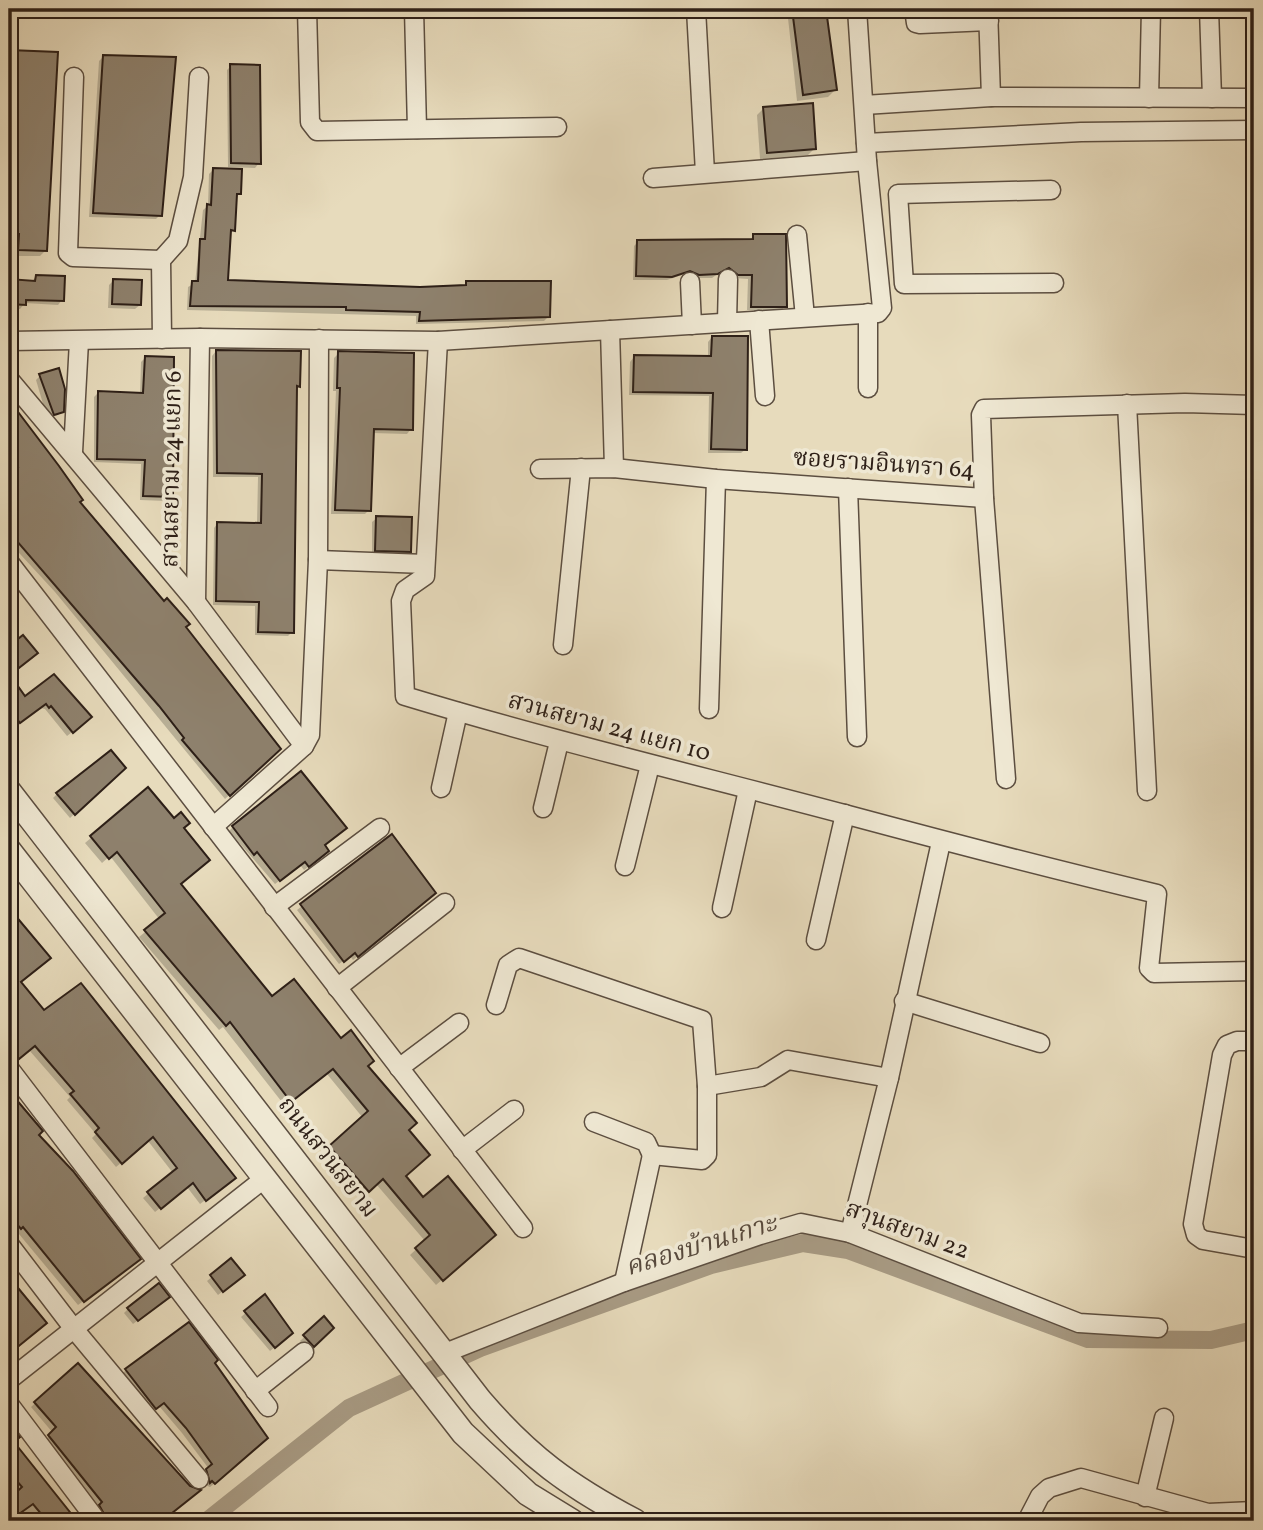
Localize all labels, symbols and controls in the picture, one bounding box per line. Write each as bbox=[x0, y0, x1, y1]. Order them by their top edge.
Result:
street label: สวนสยาม 24 แยก 6 bbox=[154, 370, 192, 568]
street label: ซอยรามอินทรา 64 bbox=[792, 442, 976, 488]
street label: สวนสยาม 24 แยก 10 bbox=[504, 685, 714, 771]
street label: ถนนสวนสยาม bbox=[269, 1090, 385, 1226]
street label: สาุนสยาม 22 bbox=[840, 1193, 974, 1269]
water label: คลองบ้านเกาะ bbox=[621, 1205, 783, 1286]

